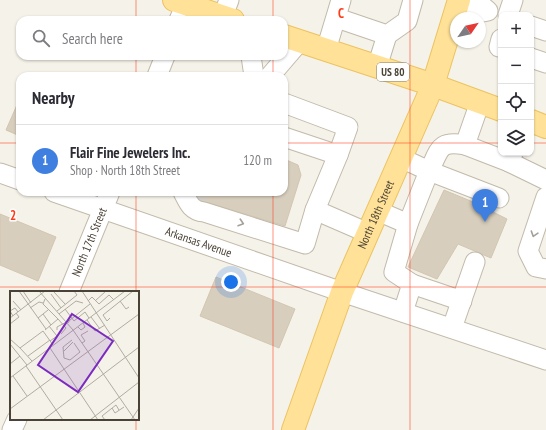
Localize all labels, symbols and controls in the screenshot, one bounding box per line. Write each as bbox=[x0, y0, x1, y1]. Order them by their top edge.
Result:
text: C bbox=[338, 5, 344, 22]
north arrow bbox=[450, 12, 486, 48]
map controls bbox=[498, 12, 534, 156]
button: + bbox=[498, 12, 534, 48]
search box bbox=[16, 16, 288, 60]
icon: search bbox=[30, 27, 52, 49]
text: Search here bbox=[62, 29, 123, 48]
button: − bbox=[498, 48, 534, 84]
road number: US 80 bbox=[377, 63, 409, 81]
button: locate bbox=[498, 84, 534, 120]
text: Nearby bbox=[32, 87, 75, 109]
button: layers bbox=[498, 120, 534, 156]
text: Flair Fine Jewelers Inc. bbox=[70, 143, 190, 162]
text: 1 bbox=[42, 152, 48, 169]
text: 120 m bbox=[243, 152, 272, 169]
text: Shop · North 18th Street bbox=[70, 162, 180, 179]
street label: North 18th Street bbox=[354, 177, 397, 251]
pin: 1 bbox=[472, 189, 498, 222]
street label: North 17th Street bbox=[68, 205, 110, 279]
text: 2 bbox=[10, 207, 16, 224]
one-way arrow bbox=[237, 219, 244, 227]
street label: Arkansas Avenue bbox=[164, 223, 234, 260]
one-way arrow bbox=[530, 230, 539, 237]
your location bbox=[221, 272, 241, 292]
inset map bbox=[10, 291, 139, 420]

